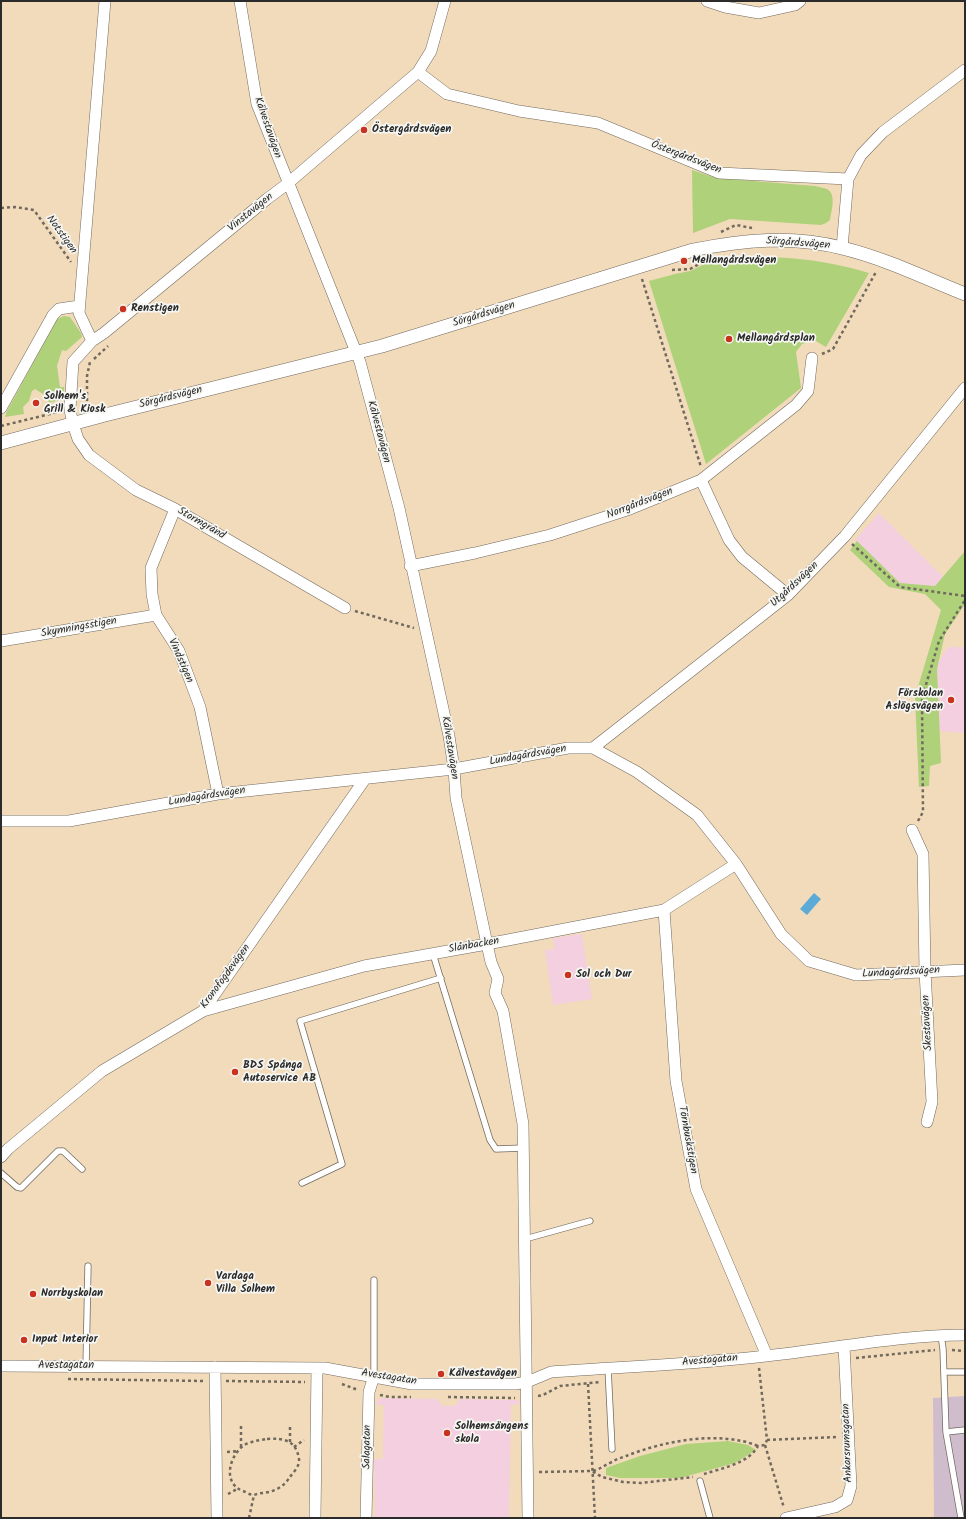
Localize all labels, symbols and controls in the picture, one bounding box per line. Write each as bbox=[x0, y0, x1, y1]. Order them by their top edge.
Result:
street label: Kälvestavägen bbox=[250, 96, 284, 160]
place label: Östergårdsvägen bbox=[372, 123, 451, 137]
marker: Östergårdsvägen bbox=[359, 125, 369, 135]
street label: Östergårdsvägen bbox=[649, 139, 723, 177]
street label: Vinstavägen bbox=[226, 191, 276, 235]
street label: Notstigen bbox=[43, 213, 79, 257]
street label: Sörgårdsvägen bbox=[765, 235, 831, 253]
place label: Mellangårdsvägen bbox=[692, 254, 776, 268]
marker: Mellangårdsvägen bbox=[679, 256, 689, 266]
street label: Sörgårdsvägen bbox=[451, 299, 517, 331]
place label: Renstigen bbox=[131, 302, 179, 316]
marker: Renstigen bbox=[118, 304, 128, 314]
place label: Mellangårdsplan bbox=[737, 332, 815, 346]
marker: Mellangårdsplan bbox=[724, 334, 734, 344]
street label: Sörgårdsvägen bbox=[138, 384, 204, 412]
place label: Solhem's Grill & Kiosk bbox=[44, 390, 105, 416]
marker: Solhem's Grill & Kiosk bbox=[31, 398, 41, 408]
street label: Kälvestavägen bbox=[363, 399, 393, 465]
street label: Norrgårdsvägen bbox=[605, 485, 675, 523]
street label: Stormgränd bbox=[175, 505, 227, 543]
street label: Utgårdsvägen bbox=[768, 559, 822, 611]
street label: Skymningsstigen bbox=[40, 615, 118, 641]
street label: Vindstigen bbox=[164, 637, 196, 685]
place label: Förskolan Aslögsvägen bbox=[886, 687, 943, 713]
marker: Förskolan Aslögsvägen bbox=[946, 695, 956, 705]
street label: Kälvestavägen bbox=[437, 715, 461, 781]
street label: Lundagårdsvägen bbox=[488, 743, 568, 769]
street label: Lundagårdsvägen bbox=[167, 784, 247, 810]
street label: Slånbacken bbox=[448, 935, 500, 957]
street label: Kronofogdevägen bbox=[198, 942, 254, 1012]
street label: Lundagårdsvägen bbox=[862, 964, 940, 982]
place label: Sol och Dur bbox=[576, 968, 632, 982]
marker: Sol och Dur bbox=[563, 970, 573, 980]
street label: Skestavägen bbox=[920, 995, 936, 1051]
place label: BDS Spånga Autoservice AB bbox=[243, 1059, 316, 1085]
marker: BDS Spånga Autoservice AB bbox=[230, 1067, 240, 1077]
street label: Törnbuskstigen bbox=[675, 1105, 699, 1175]
place label: Vardaga Villa Solhem bbox=[216, 1270, 275, 1296]
marker: Vardaga Villa Solhem bbox=[203, 1278, 213, 1288]
place label: Norrbyskolan bbox=[41, 1287, 103, 1301]
marker: Norrbyskolan bbox=[28, 1289, 38, 1299]
place label: Input Interior bbox=[32, 1333, 98, 1347]
marker: Input Interior bbox=[19, 1335, 29, 1345]
street label: Avestagatan bbox=[682, 1352, 738, 1370]
street label: Avestagatan bbox=[38, 1359, 94, 1373]
street label: Avestagatan bbox=[360, 1367, 418, 1389]
place label: Kälvestavägen bbox=[449, 1367, 517, 1381]
marker: Kälvestavägen bbox=[436, 1369, 446, 1379]
street label: Ankarsrumsgatan bbox=[840, 1403, 856, 1483]
place label: Solhemsängens skola bbox=[455, 1420, 528, 1446]
street label: Salagatan bbox=[361, 1425, 375, 1469]
marker: Solhemsängens skola bbox=[442, 1428, 452, 1438]

